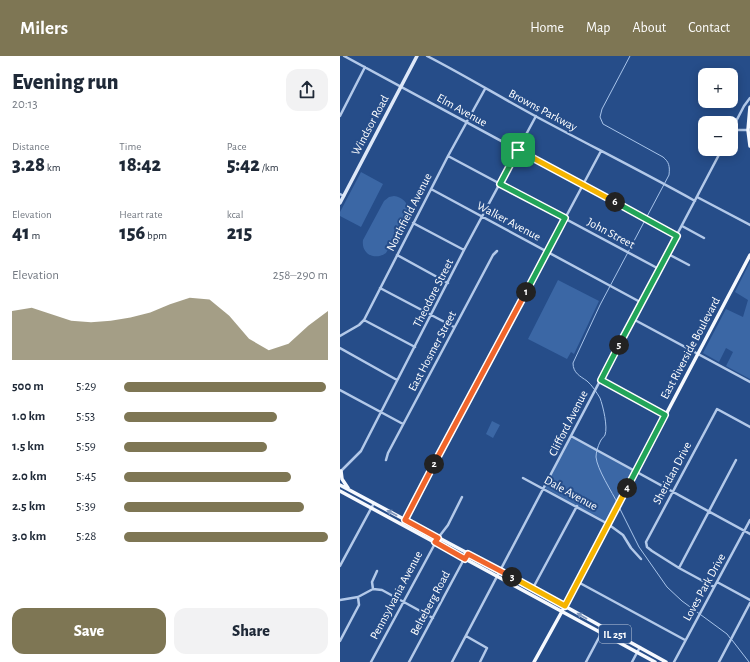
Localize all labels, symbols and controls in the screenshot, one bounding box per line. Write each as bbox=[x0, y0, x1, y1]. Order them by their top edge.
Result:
text: Milers bbox=[20, 19, 68, 38]
text: Home bbox=[530, 21, 564, 35]
text: Map bbox=[586, 21, 610, 35]
text: About bbox=[632, 21, 666, 35]
text: Contact bbox=[688, 21, 730, 35]
map controls bbox=[698, 68, 738, 156]
button: + bbox=[698, 68, 738, 108]
button: share bbox=[286, 69, 328, 111]
text: Evening run bbox=[12, 71, 119, 93]
street label: Browns Parkway bbox=[506, 87, 579, 134]
street label: Elm Avenue bbox=[435, 91, 489, 129]
street label: Windsor Road bbox=[349, 93, 391, 157]
text: 20:13 bbox=[12, 98, 38, 111]
button: − bbox=[698, 116, 738, 156]
pin bbox=[501, 133, 535, 167]
icon: arrive bbox=[507, 139, 529, 161]
text: Distance bbox=[12, 141, 49, 152]
text: Time bbox=[119, 141, 141, 152]
text: Pace bbox=[227, 141, 246, 152]
text: 3.28 bbox=[12, 155, 45, 175]
text: 18:42 bbox=[119, 155, 161, 175]
text: 5:42 bbox=[227, 155, 260, 175]
text: km bbox=[45, 162, 61, 173]
text: /km bbox=[260, 162, 279, 173]
street label: Northfield Avenue bbox=[384, 171, 434, 253]
pin: 6 bbox=[605, 192, 625, 212]
text: 6 bbox=[612, 196, 618, 207]
street label: Walker Avenue bbox=[475, 199, 543, 243]
text: Elevation bbox=[12, 209, 52, 220]
text: Heart rate bbox=[119, 209, 163, 220]
text: kcal bbox=[227, 209, 243, 220]
street label: John Street bbox=[585, 216, 637, 251]
text: 41 bbox=[12, 223, 30, 243]
text: 156 bbox=[119, 223, 145, 243]
text: 215 bbox=[227, 223, 252, 243]
text: m bbox=[30, 230, 40, 241]
text: bpm bbox=[145, 230, 167, 241]
street label: Theodore Street bbox=[411, 257, 455, 329]
text: Elevation bbox=[12, 269, 59, 282]
text: 258–290 m bbox=[273, 269, 328, 282]
pin: 1 bbox=[516, 282, 536, 302]
text: 1 bbox=[524, 286, 528, 297]
street label: East Riverside Boulevard bbox=[658, 295, 722, 401]
street label: East Hosmer Street bbox=[406, 309, 458, 393]
pin: 5 bbox=[609, 335, 629, 355]
text: 5 bbox=[617, 339, 621, 350]
text: 500 m bbox=[12, 380, 44, 393]
text: 5:29 bbox=[76, 380, 96, 393]
street label: Clifford Avenue bbox=[546, 388, 590, 458]
text: 1.0 km bbox=[12, 410, 45, 423]
text: 5:53 bbox=[76, 410, 95, 423]
text: 1.5 km bbox=[12, 440, 44, 453]
text: 5:59 bbox=[76, 440, 96, 453]
street label: Sheridan Drive bbox=[651, 440, 693, 506]
pin: 2 bbox=[424, 454, 444, 474]
text: 2 bbox=[431, 458, 437, 469]
text: 2.0 km bbox=[12, 470, 47, 483]
text: 5:45 bbox=[76, 470, 96, 483]
street label: Dale Avenue bbox=[542, 474, 600, 512]
pin: 4 bbox=[617, 478, 637, 498]
text: 4 bbox=[624, 482, 630, 493]
text: 2.5 km bbox=[12, 500, 46, 513]
text: 5:39 bbox=[76, 500, 96, 513]
one-way arrow bbox=[386, 510, 398, 516]
text: 3.0 km bbox=[12, 530, 46, 543]
text: 5:28 bbox=[76, 530, 97, 543]
street label: Pennsylvania Avenue bbox=[368, 549, 425, 642]
street label: Loves Park Drive bbox=[681, 551, 727, 623]
pin: 3 bbox=[502, 567, 522, 587]
street label: Belteberg Road bbox=[408, 569, 452, 637]
text: 3 bbox=[510, 571, 514, 582]
button: Save bbox=[12, 608, 166, 654]
button: Share bbox=[174, 608, 328, 654]
one-way arrow bbox=[577, 613, 588, 620]
road number: IL 251 bbox=[599, 625, 631, 643]

